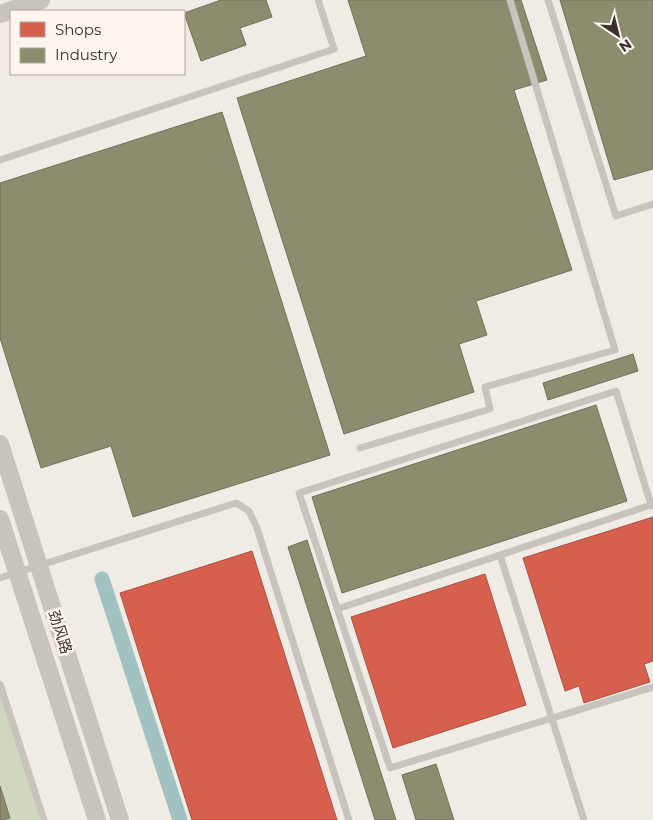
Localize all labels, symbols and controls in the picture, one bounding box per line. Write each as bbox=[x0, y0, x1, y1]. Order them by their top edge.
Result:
legend bbox=[10, 10, 185, 75]
north arrow bbox=[593, 10, 643, 60]
text: Shops bbox=[55, 20, 101, 39]
text: N bbox=[616, 35, 635, 56]
text: Industry bbox=[55, 45, 118, 64]
street label: 劲风路 bbox=[44, 608, 76, 656]

